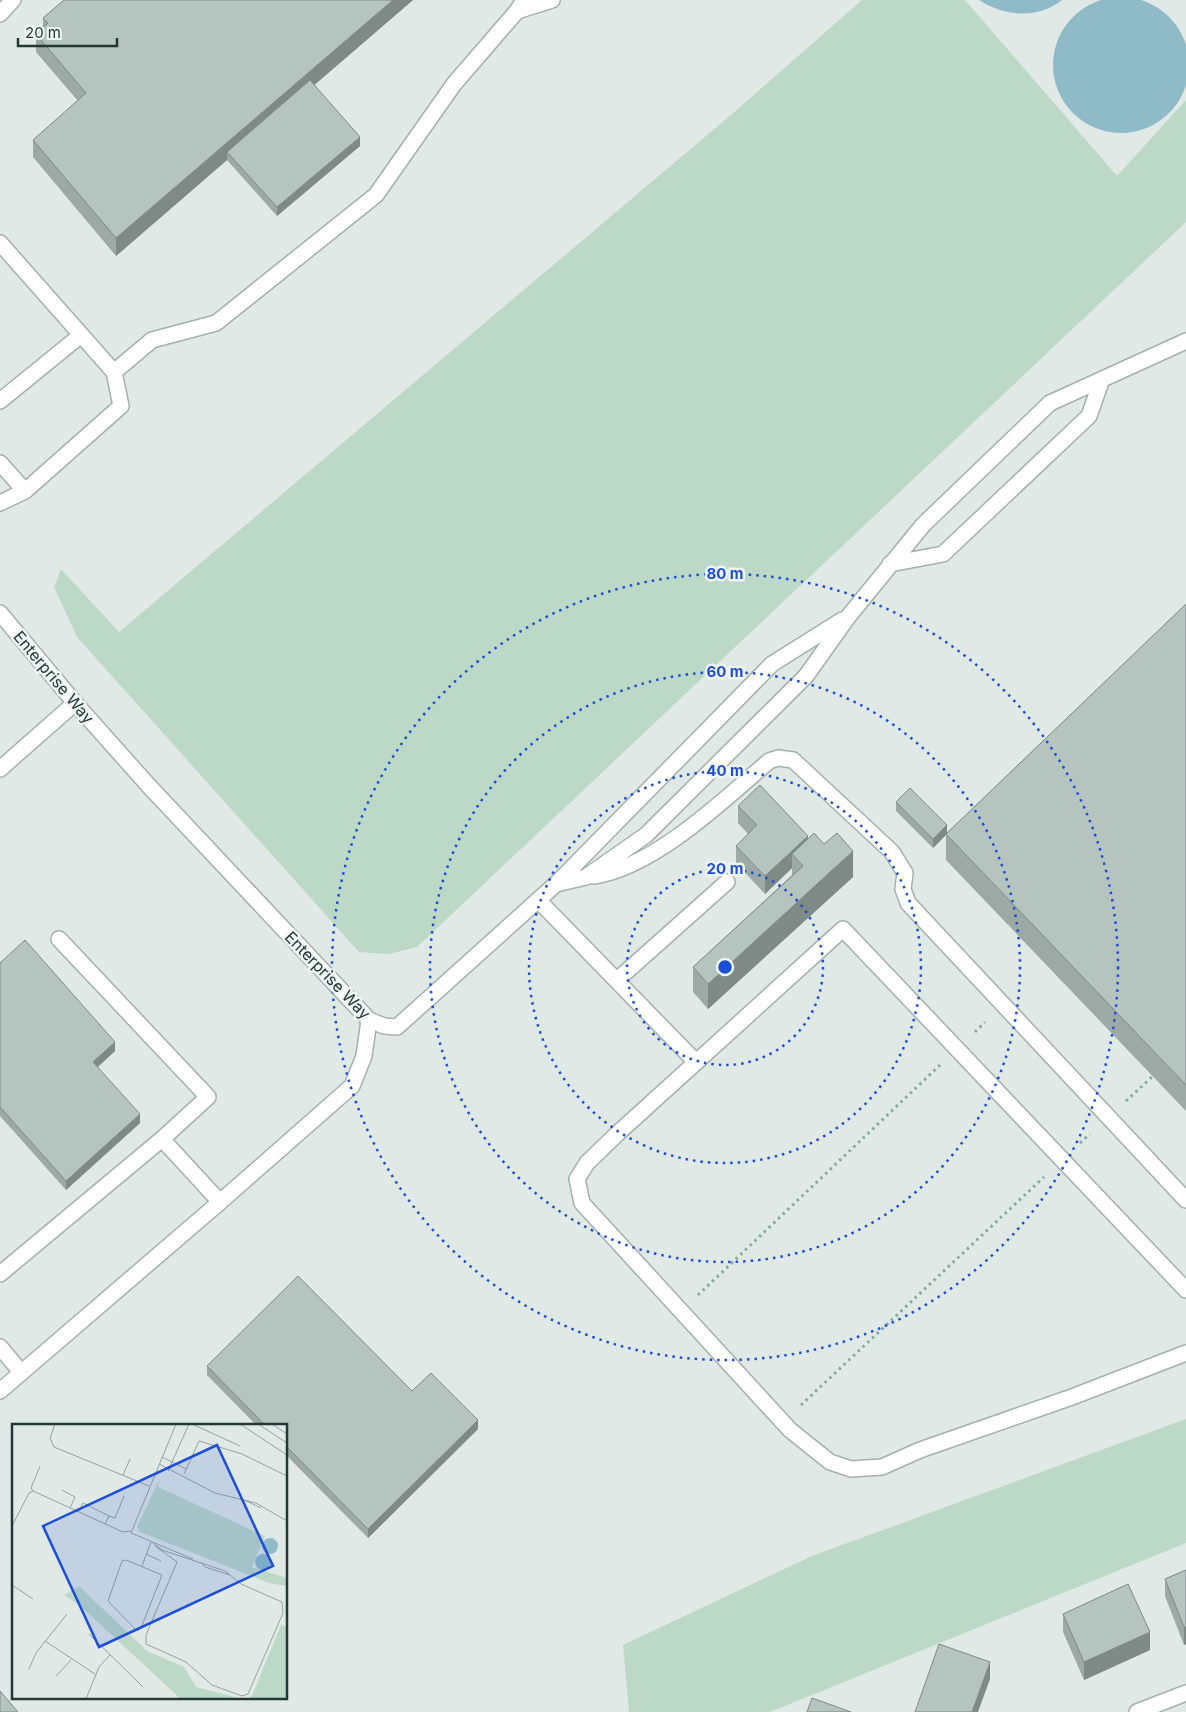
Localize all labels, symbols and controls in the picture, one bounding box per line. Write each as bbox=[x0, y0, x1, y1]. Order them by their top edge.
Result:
scale bar bbox=[18, 15, 116, 47]
text: 20 m bbox=[25, 23, 61, 42]
text: 80 m bbox=[706, 564, 744, 583]
street label: Enterprise Way bbox=[9, 627, 99, 727]
text: 60 m bbox=[706, 662, 744, 681]
text: 40 m bbox=[706, 761, 744, 780]
text: 20 m bbox=[707, 859, 743, 878]
street label: Enterprise Way bbox=[281, 927, 375, 1023]
centre of rings bbox=[716, 958, 734, 976]
inset map bbox=[12, 1424, 288, 1700]

